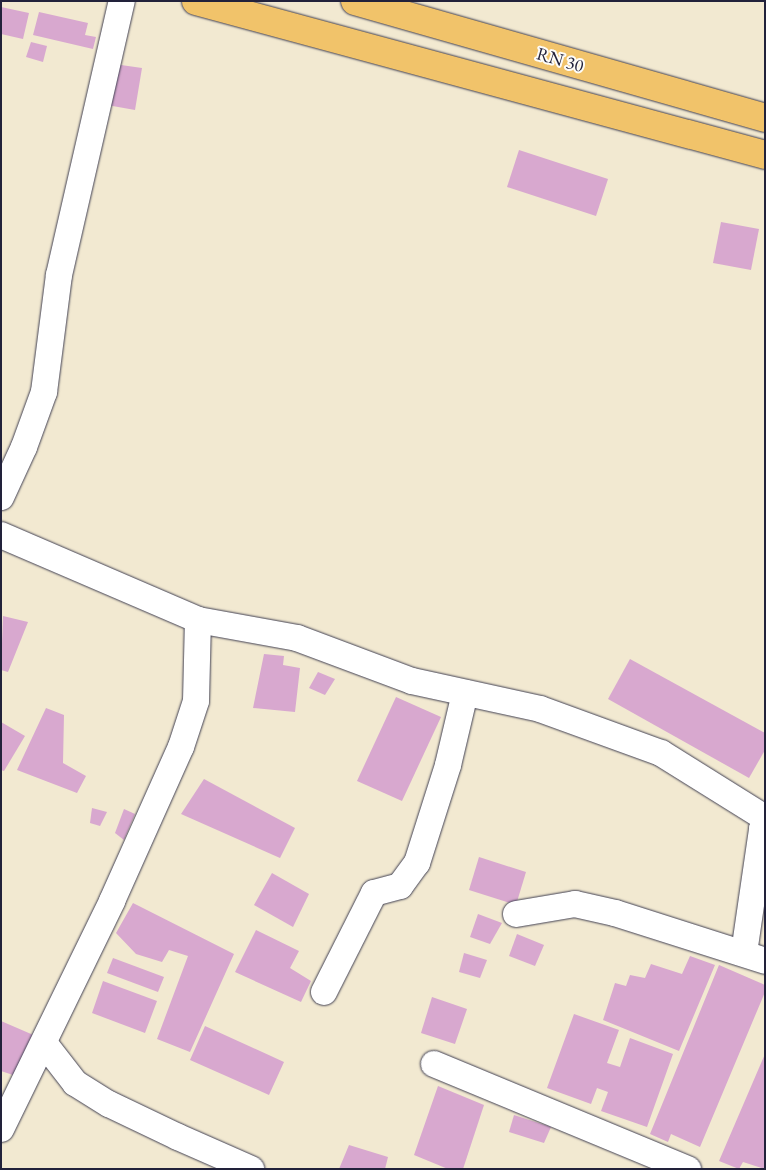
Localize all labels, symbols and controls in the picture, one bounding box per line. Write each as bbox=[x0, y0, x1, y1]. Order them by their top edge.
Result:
street label: RN 30 bbox=[534, 43, 586, 77]

